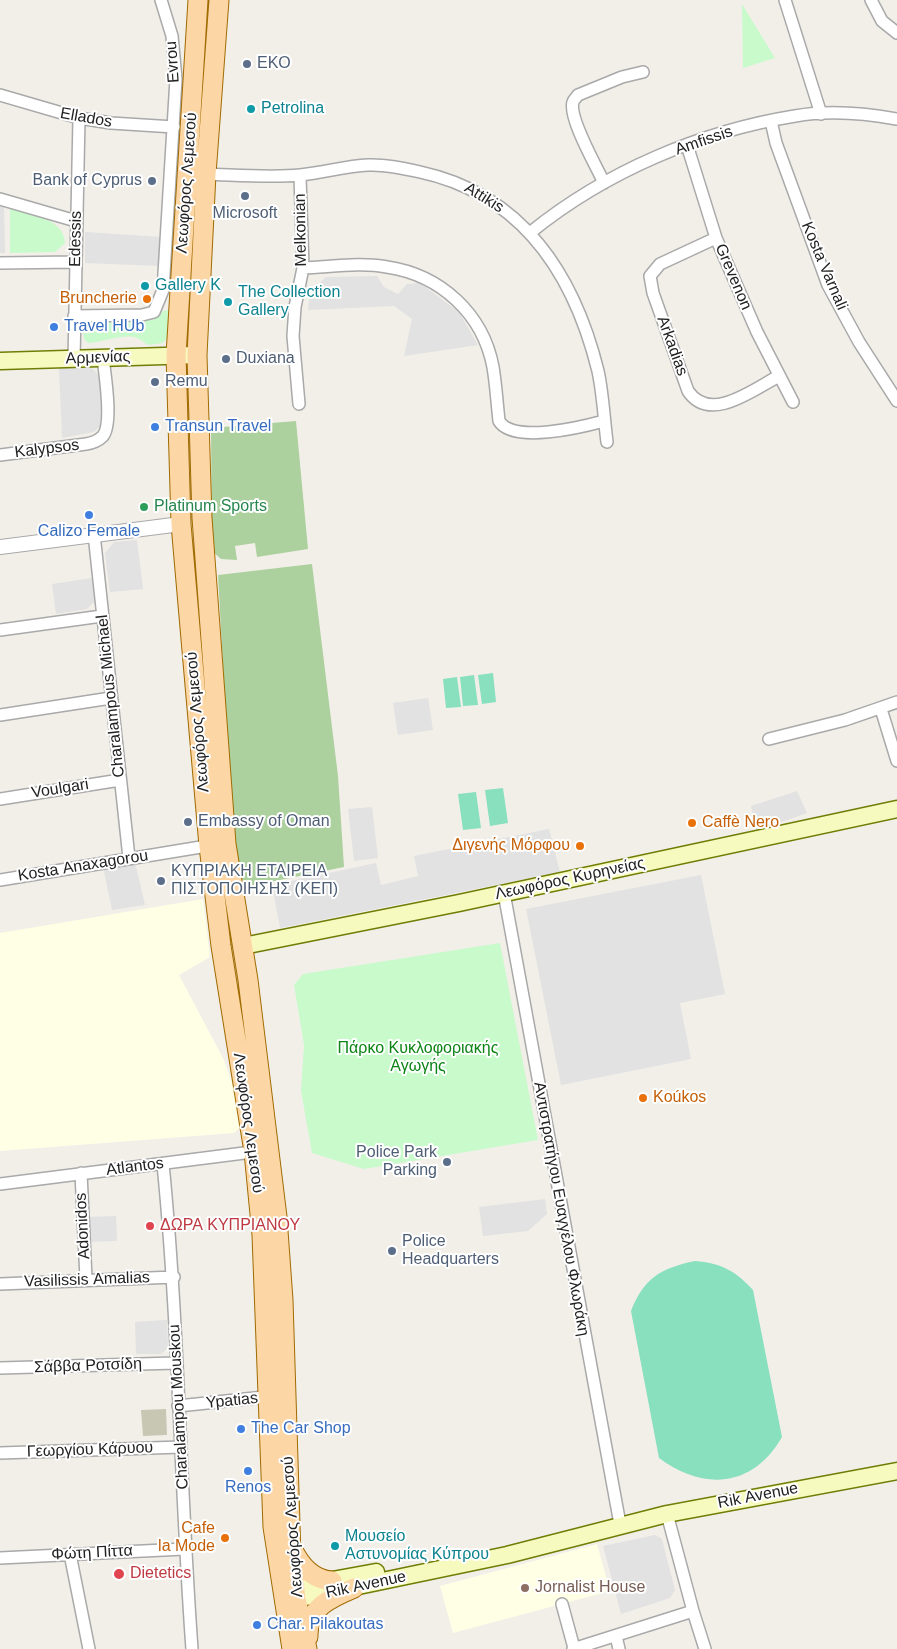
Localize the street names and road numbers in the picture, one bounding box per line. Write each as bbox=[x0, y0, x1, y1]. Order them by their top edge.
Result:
street label: Evrou bbox=[162, 40, 184, 84]
street label: Ellados bbox=[58, 104, 114, 132]
street label: Λεωφόρος Λεμεσού bbox=[172, 112, 202, 254]
street label: Amfissis bbox=[673, 122, 735, 160]
street label: Attikis bbox=[461, 179, 507, 217]
street label: Melkonian bbox=[291, 193, 311, 267]
street label: Edessis bbox=[66, 211, 86, 267]
street label: Kosta Varnali bbox=[797, 219, 851, 313]
street label: Grevenon bbox=[710, 241, 756, 313]
street label: Arkadias bbox=[652, 313, 692, 379]
street label: Αρμενίας bbox=[65, 347, 131, 369]
street label: Kalypsos bbox=[14, 436, 80, 462]
street label: Charalampous Michael bbox=[93, 614, 129, 778]
street label: Λεωφόρος Λεμεσού bbox=[182, 651, 214, 793]
street label: Voulgari bbox=[30, 775, 90, 803]
street label: Kosta Anaxagorou bbox=[16, 846, 150, 886]
street label: Λεωφόρος Κυρηνείας bbox=[493, 854, 647, 904]
street label: Λεωφόρος Λεμεσού bbox=[229, 1052, 267, 1194]
street label: Αντιστρατήγου Ευαγγέλου Φλωράκη bbox=[529, 1080, 593, 1338]
street label: Atlantos bbox=[105, 1154, 165, 1180]
street label: Adonidos bbox=[72, 1192, 94, 1260]
street label: Vasilissis Amalias bbox=[24, 1268, 150, 1292]
street label: Charalampou Mouskou bbox=[165, 1324, 193, 1490]
street label: Σάββα Ροτσίδη bbox=[34, 1355, 142, 1377]
street label: Ypatias bbox=[205, 1389, 259, 1413]
street label: Γεωργίου Κάρυου bbox=[26, 1438, 154, 1462]
street label: Λεωφόρος Λεμεσού bbox=[278, 1456, 308, 1598]
street label: Rik Avenue bbox=[716, 1479, 800, 1513]
street label: Φώτη Πίττα bbox=[51, 1541, 133, 1565]
street label: Rik Avenue bbox=[324, 1567, 408, 1603]

